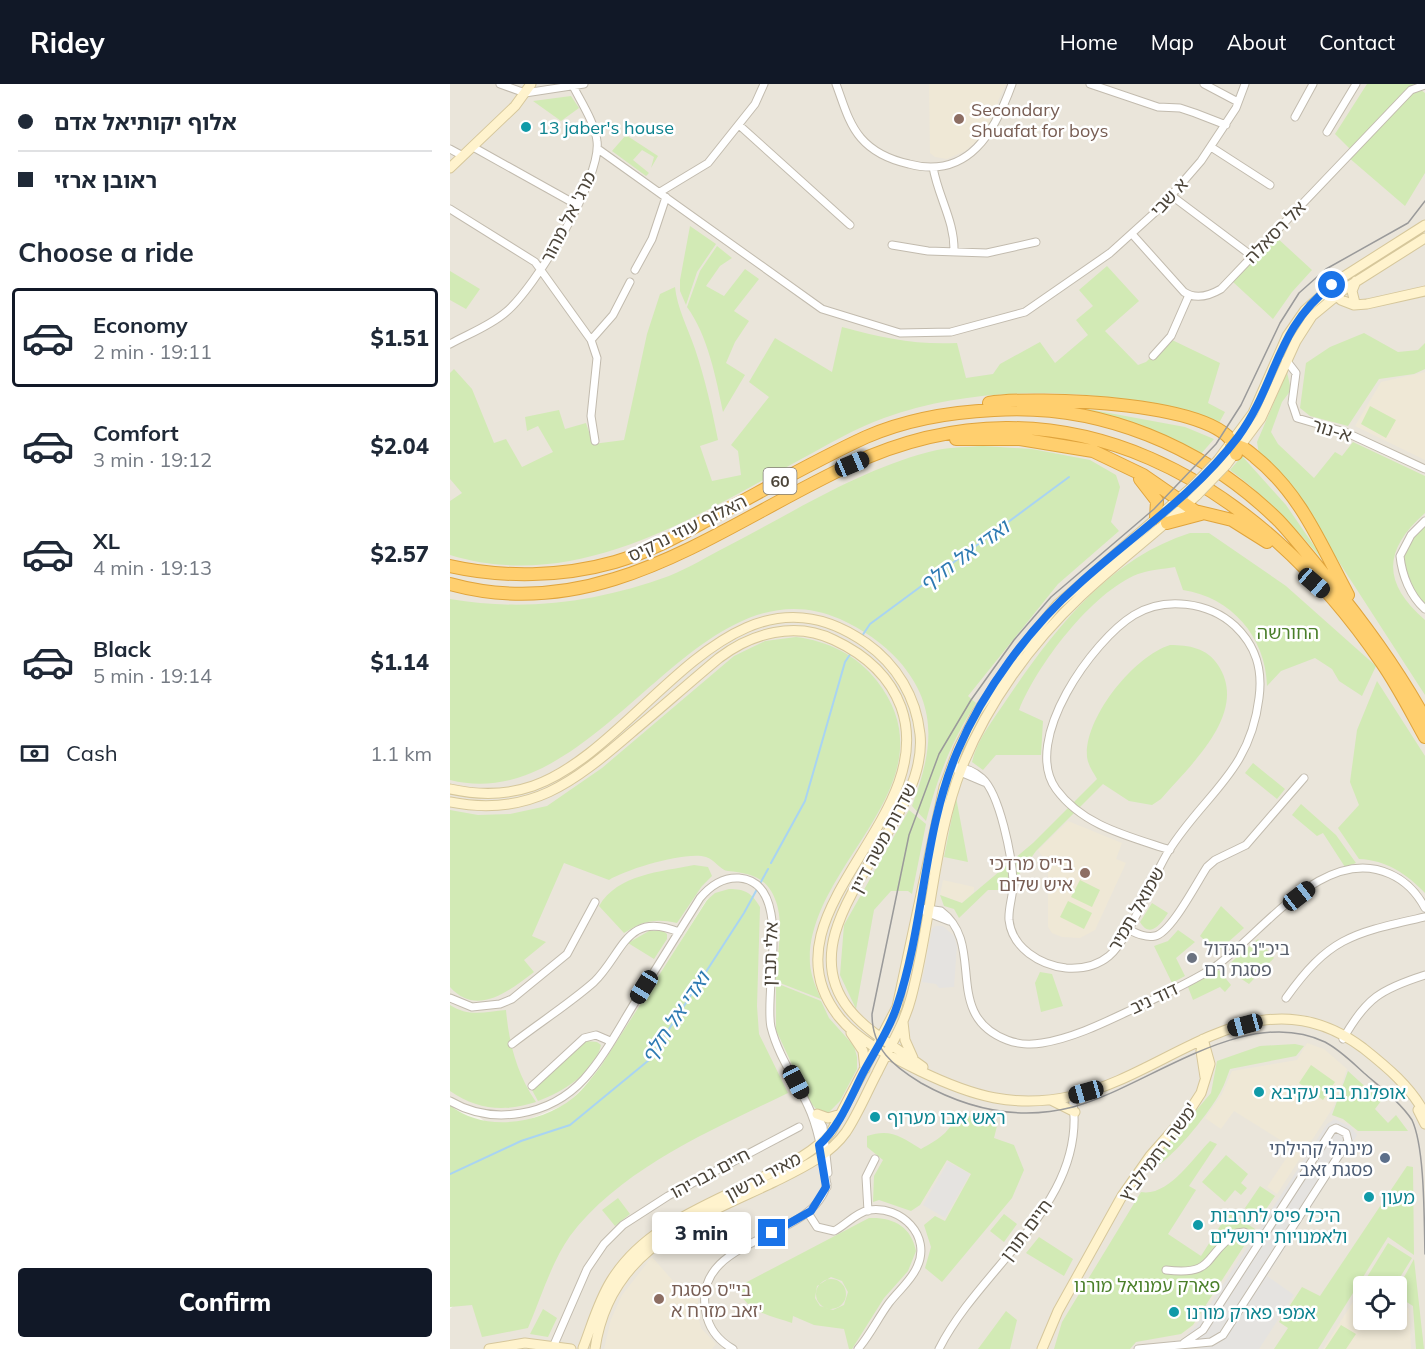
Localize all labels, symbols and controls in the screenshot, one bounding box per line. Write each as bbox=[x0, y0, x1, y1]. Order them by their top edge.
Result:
text: Ridey bbox=[30, 25, 105, 60]
text: Home bbox=[1060, 29, 1118, 55]
text: Map bbox=[1151, 29, 1194, 55]
text: About bbox=[1227, 29, 1286, 55]
text: Contact bbox=[1319, 29, 1395, 55]
place label: Secondary Shuafat for boys bbox=[971, 98, 1108, 142]
text: אלוף יקותיאל אדם bbox=[54, 108, 237, 136]
marker: Secondary Shuafat for boys bbox=[952, 112, 966, 126]
place label: 13 jaber's house bbox=[538, 116, 674, 139]
marker: 13 jaber's house bbox=[519, 120, 533, 134]
text: ראובן ארזי bbox=[54, 166, 157, 194]
street label: מרג' אל מהור bbox=[535, 167, 601, 267]
street label: א שבי bbox=[1145, 173, 1193, 221]
street label: אל רסאלה bbox=[1240, 196, 1310, 268]
text: Choose a ride bbox=[18, 235, 194, 269]
route start bbox=[1318, 271, 1345, 298]
icon: car bbox=[21, 311, 75, 365]
text: Economy bbox=[93, 311, 188, 339]
text: $1.51 bbox=[370, 324, 429, 352]
text: 2 min · 19:11 bbox=[93, 339, 212, 364]
street label: א-נור bbox=[1309, 413, 1355, 447]
icon: car bbox=[21, 419, 75, 473]
text: Comfort bbox=[93, 419, 179, 447]
text: $2.04 bbox=[370, 432, 429, 460]
text: 3 min · 19:12 bbox=[93, 447, 212, 472]
car bbox=[832, 449, 872, 479]
road number: 60 bbox=[764, 468, 796, 494]
street label: האלוף עוזי נרקיס bbox=[624, 489, 750, 567]
water label: ואדי אל חלף bbox=[915, 513, 1015, 596]
icon: car bbox=[21, 527, 75, 581]
text: XL bbox=[93, 527, 120, 555]
text: $2.57 bbox=[370, 540, 429, 568]
text: 4 min · 19:13 bbox=[93, 555, 212, 580]
car bbox=[1295, 564, 1333, 602]
park label: החורשה bbox=[1257, 621, 1319, 644]
icon: car bbox=[21, 635, 75, 689]
text: Black bbox=[93, 635, 151, 663]
text: $1.14 bbox=[370, 648, 429, 676]
text: 5 min · 19:14 bbox=[93, 663, 212, 688]
icon: cash bbox=[18, 737, 51, 770]
text: Cash bbox=[66, 739, 118, 767]
text: 1.1 km bbox=[370, 741, 432, 766]
street label: שדרות משה דיין bbox=[844, 779, 922, 897]
place label: בי"ס מרדכי איש שלום bbox=[989, 852, 1073, 896]
street label: שמואל תמיר bbox=[1103, 863, 1169, 955]
marker: בי"ס מרדכי איש שלום bbox=[1078, 866, 1092, 880]
car bbox=[1279, 878, 1319, 914]
street label: אלי תבין bbox=[757, 921, 783, 987]
place label: ביכ"נ הגדול פסגת רם bbox=[1204, 937, 1290, 981]
marker: ביכ"נ הגדול פסגת רם bbox=[1185, 951, 1199, 965]
water label: ואדי אל חלף bbox=[636, 965, 716, 1067]
car bbox=[627, 967, 661, 1007]
street label: דוד ניב bbox=[1126, 977, 1182, 1019]
car bbox=[1225, 1012, 1265, 1038]
car bbox=[780, 1062, 812, 1102]
car bbox=[1066, 1078, 1106, 1106]
place label: אופלנת בני עקיבא bbox=[1271, 1081, 1406, 1104]
marker: אופלנת בני עקיבא bbox=[1252, 1085, 1266, 1099]
street label: משה רחמילביץ' bbox=[1114, 1098, 1202, 1206]
place label: ראש אבו מערוף bbox=[887, 1106, 1006, 1129]
marker: ראש אבו מערוף bbox=[868, 1110, 882, 1124]
place label: מינהל קהילתי פסגת זאב bbox=[1269, 1137, 1373, 1181]
street label: חיים גבריהו bbox=[666, 1142, 754, 1204]
street label: מאיר גרשון bbox=[721, 1146, 805, 1206]
marker: מינהל קהילתי פסגת זאב bbox=[1378, 1151, 1392, 1165]
place label: מעון bbox=[1381, 1186, 1415, 1209]
marker: מעון bbox=[1362, 1190, 1376, 1204]
street label: חיים תורן bbox=[995, 1194, 1057, 1266]
place label: היכל פיס לתרבות ולאמנויות ירושלים bbox=[1210, 1204, 1347, 1248]
callout: 3 min bbox=[652, 1212, 751, 1254]
marker: היכל פיס לתרבות ולאמנויות ירושלים bbox=[1191, 1218, 1205, 1232]
route end bbox=[758, 1219, 785, 1246]
text: 3 min bbox=[675, 1220, 728, 1245]
button: Confirm bbox=[18, 1268, 432, 1337]
park label: פארק עמנואל מורנו bbox=[1074, 1274, 1220, 1297]
map controls bbox=[1353, 1276, 1407, 1330]
button: locate bbox=[1353, 1276, 1407, 1330]
place label: בי"ס פסגת זאב מזרח א' bbox=[671, 1278, 763, 1322]
marker: בי"ס פסגת זאב מזרח א' bbox=[652, 1292, 666, 1306]
place label: אמפי פארק מורנו bbox=[1186, 1301, 1316, 1324]
marker: אמפי פארק מורנו bbox=[1167, 1305, 1181, 1319]

